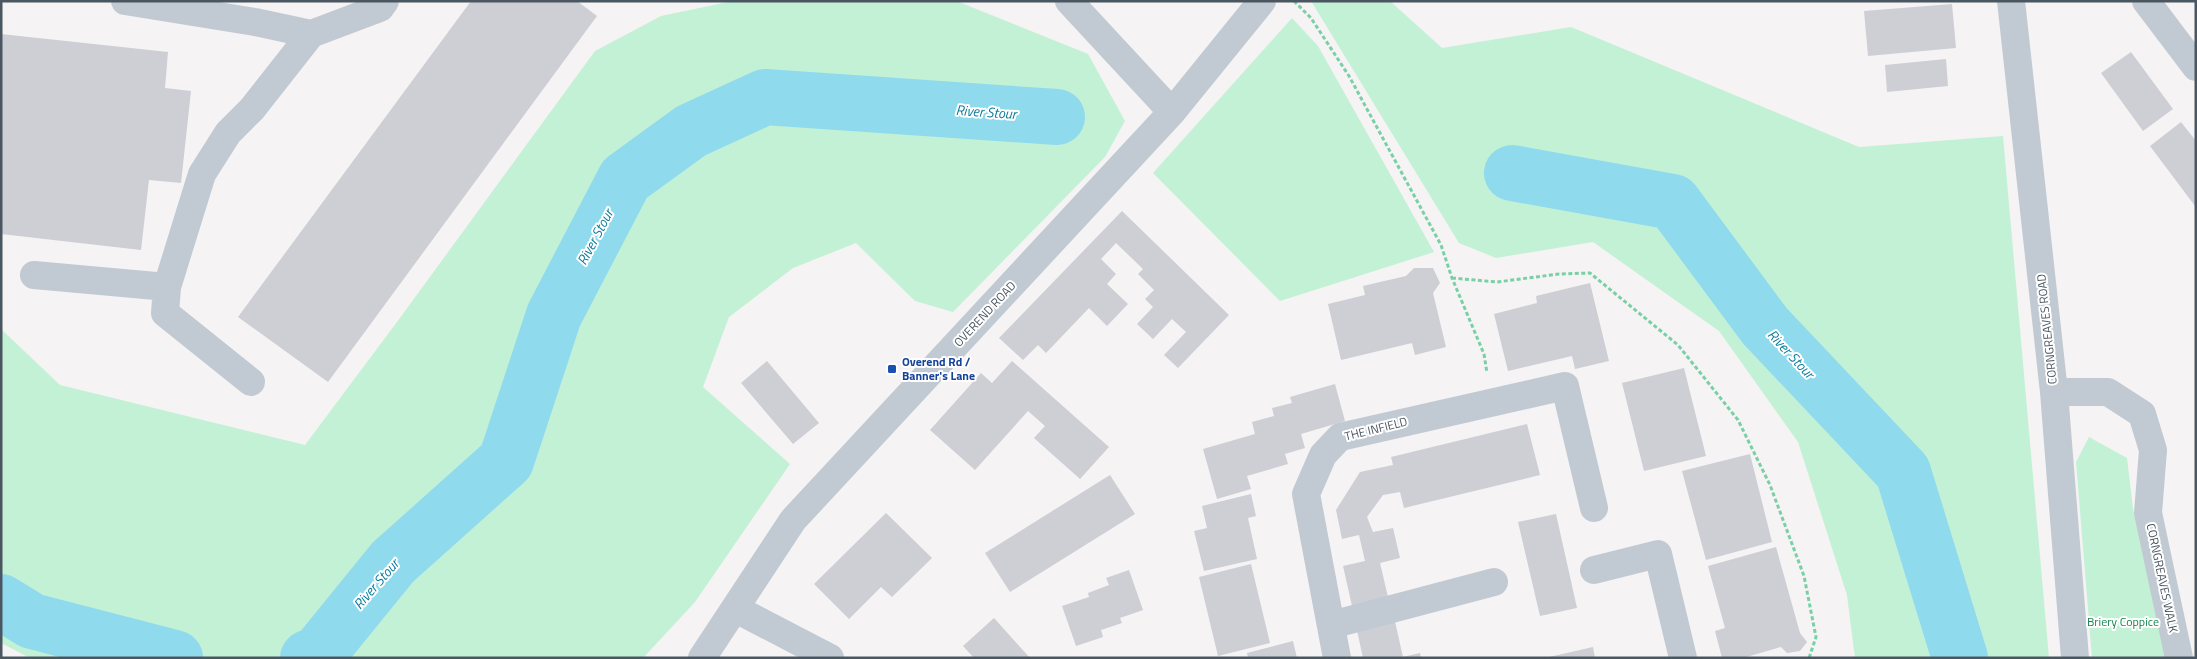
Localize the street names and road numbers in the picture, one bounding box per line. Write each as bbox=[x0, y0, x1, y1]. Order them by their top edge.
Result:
street label: CORNGREAVES ROAD bbox=[2031, 273, 2062, 385]
street label: OVEREND ROAD bbox=[949, 276, 1020, 351]
street label: THE INFIELD bbox=[1342, 411, 1410, 445]
street label: CORNGREAVES WALK bbox=[2142, 522, 2183, 634]

